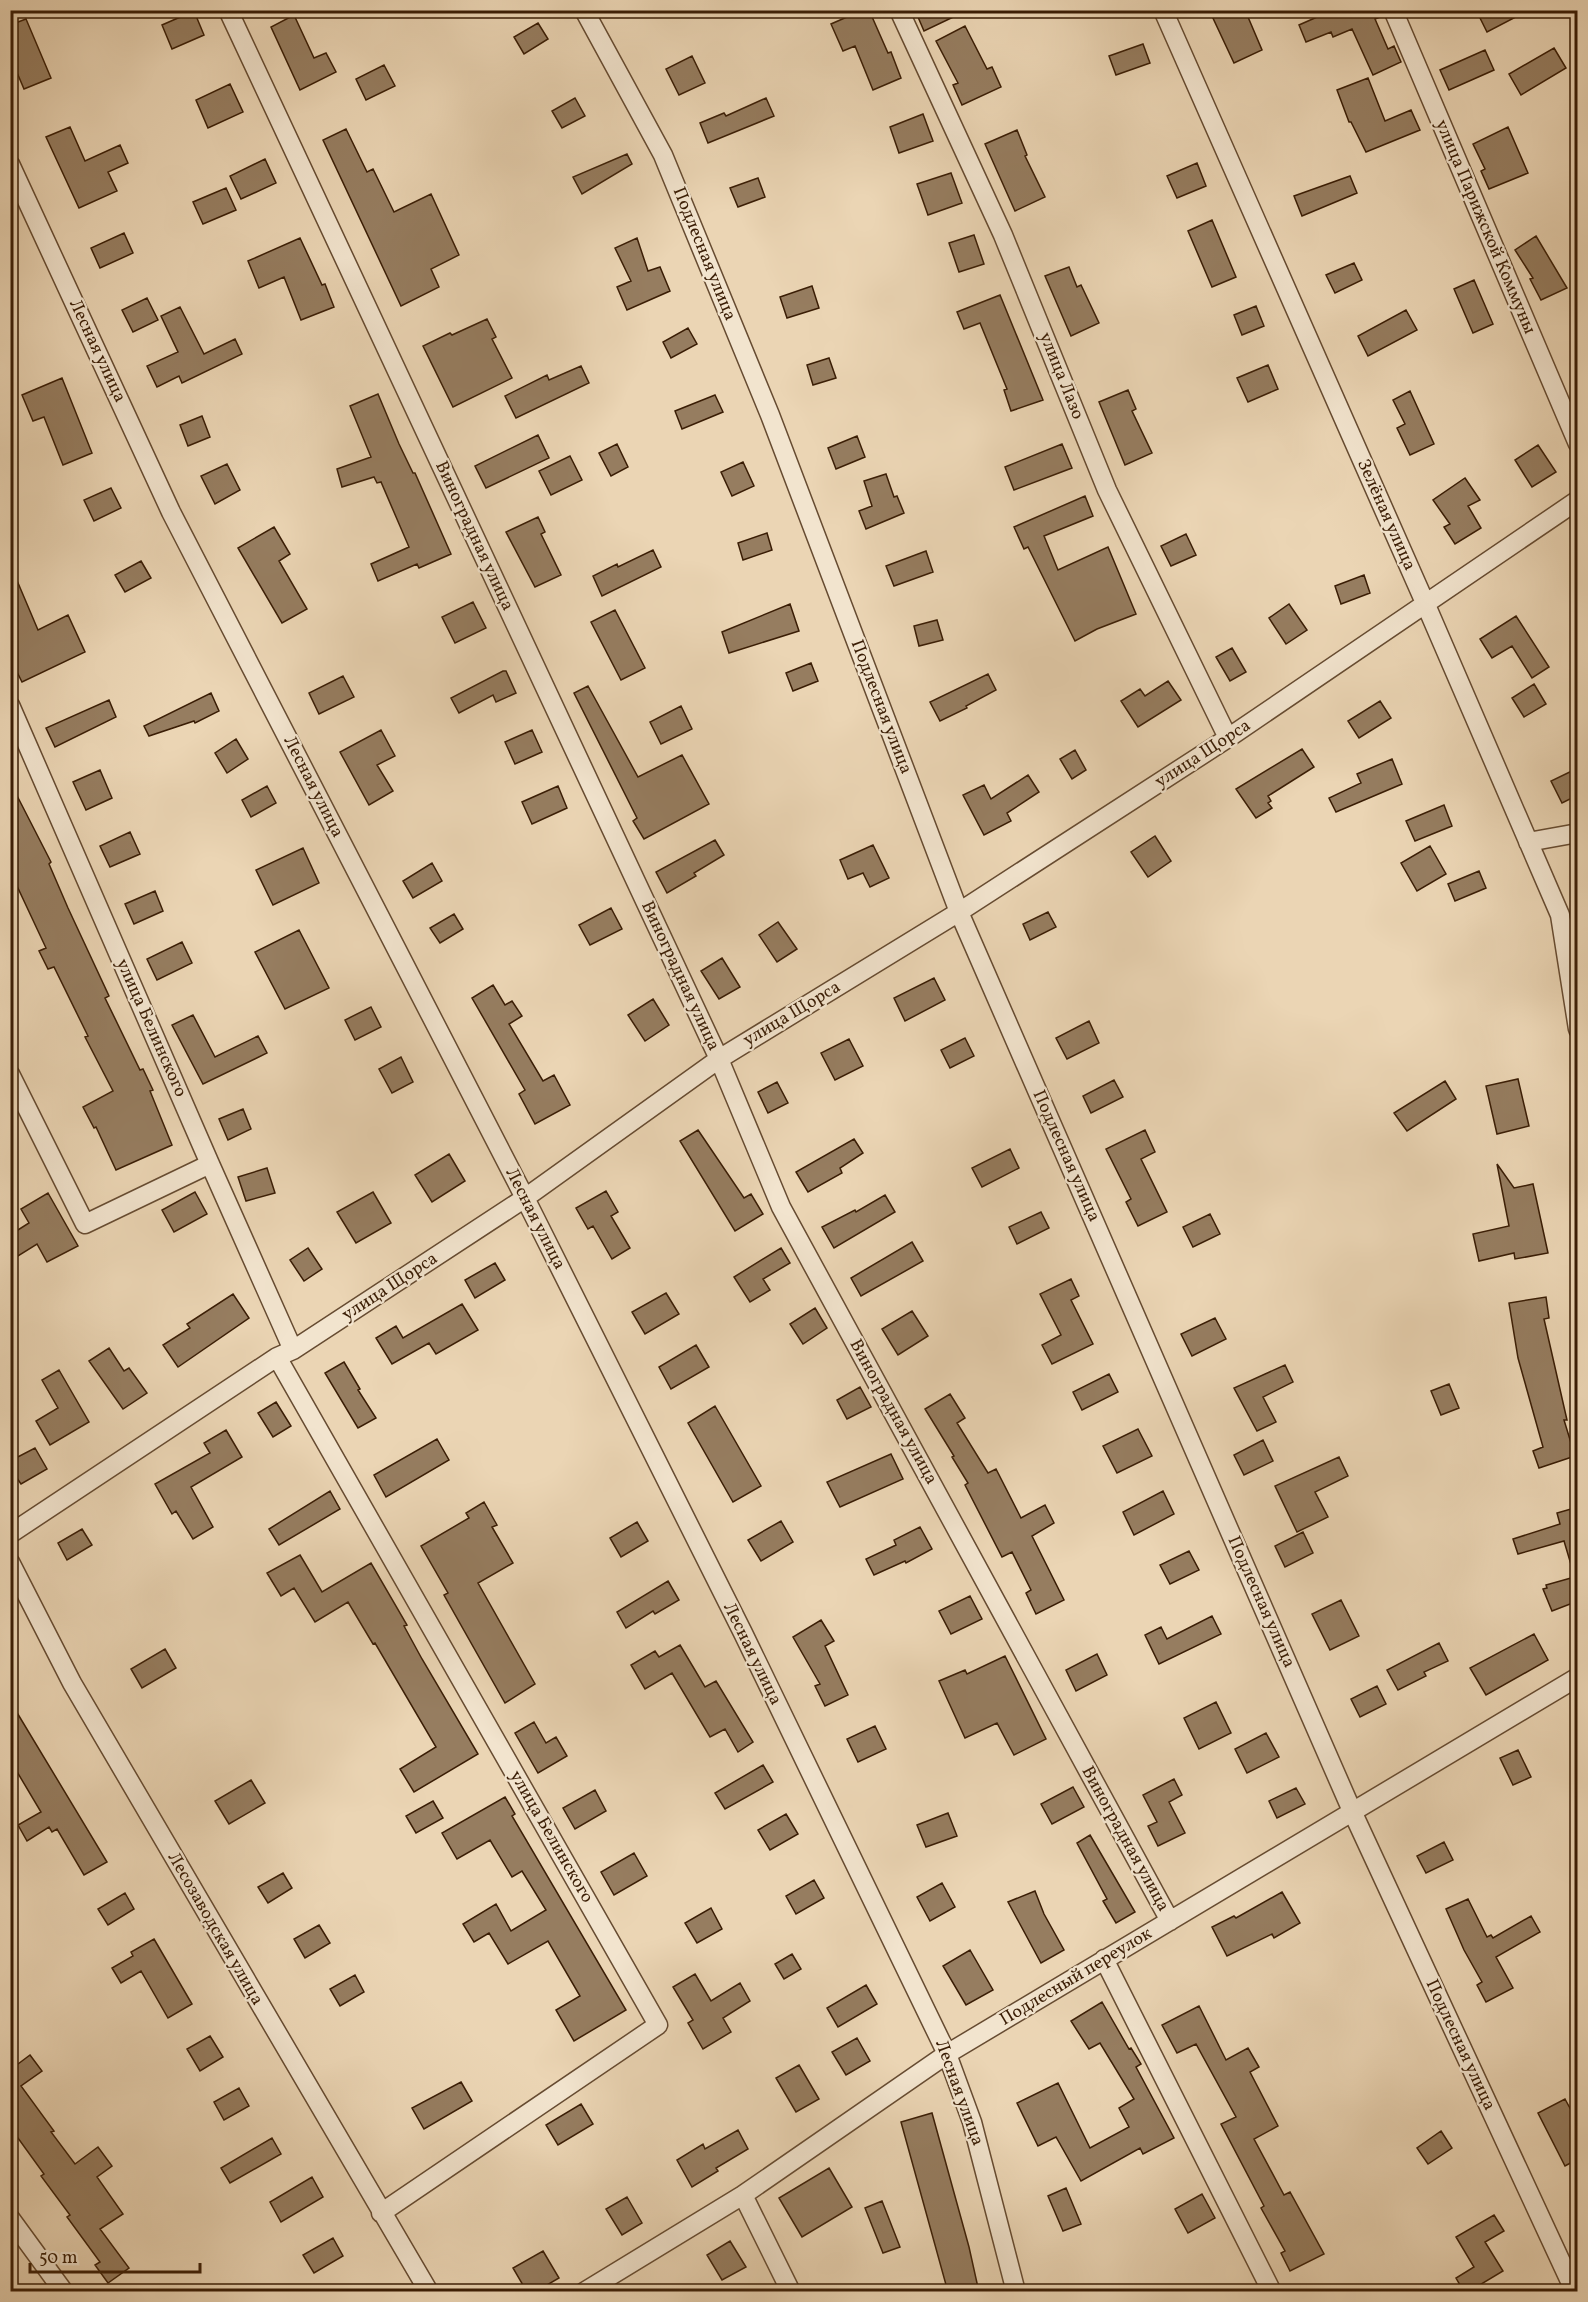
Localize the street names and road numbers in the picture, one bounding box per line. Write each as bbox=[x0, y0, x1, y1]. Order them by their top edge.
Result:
street label: улица Парижской Коммуны bbox=[1428, 116, 1542, 338]
street label: Подлесная улица bbox=[666, 183, 742, 325]
street label: Лесная улица bbox=[62, 295, 132, 407]
street label: улица Лазо bbox=[1032, 329, 1090, 423]
street label: Зелёная улица bbox=[1350, 455, 1422, 575]
street label: Виноградная улица bbox=[428, 457, 520, 615]
street label: Подлесная улица bbox=[844, 636, 918, 778]
street label: улица Щорса bbox=[1150, 714, 1256, 794]
street label: Лесная улица bbox=[277, 732, 349, 842]
street label: Виноградная улица bbox=[634, 897, 726, 1055]
street label: улица Белинского bbox=[109, 955, 193, 1101]
street label: улица Щорса bbox=[739, 975, 845, 1053]
street label: Подлесная улица bbox=[1026, 1086, 1106, 1226]
street label: Лесная улица bbox=[499, 1164, 571, 1274]
street label: улица Щорса bbox=[337, 1247, 443, 1327]
street label: Виноградная улица bbox=[843, 1335, 943, 1489]
street label: Подлесная улица bbox=[1221, 1532, 1301, 1672]
street label: Лесная улица bbox=[716, 1599, 788, 1709]
street label: Виноградная улица bbox=[1075, 1762, 1175, 1916]
street label: улица Белинского bbox=[503, 1766, 599, 1908]
street label: Лесозаводская улица bbox=[161, 1848, 269, 2010]
street label: Подлесный переулок bbox=[995, 1921, 1157, 2032]
street label: Подлесная улица bbox=[1419, 1975, 1501, 2115]
street label: Лесная улица bbox=[928, 2036, 990, 2150]

